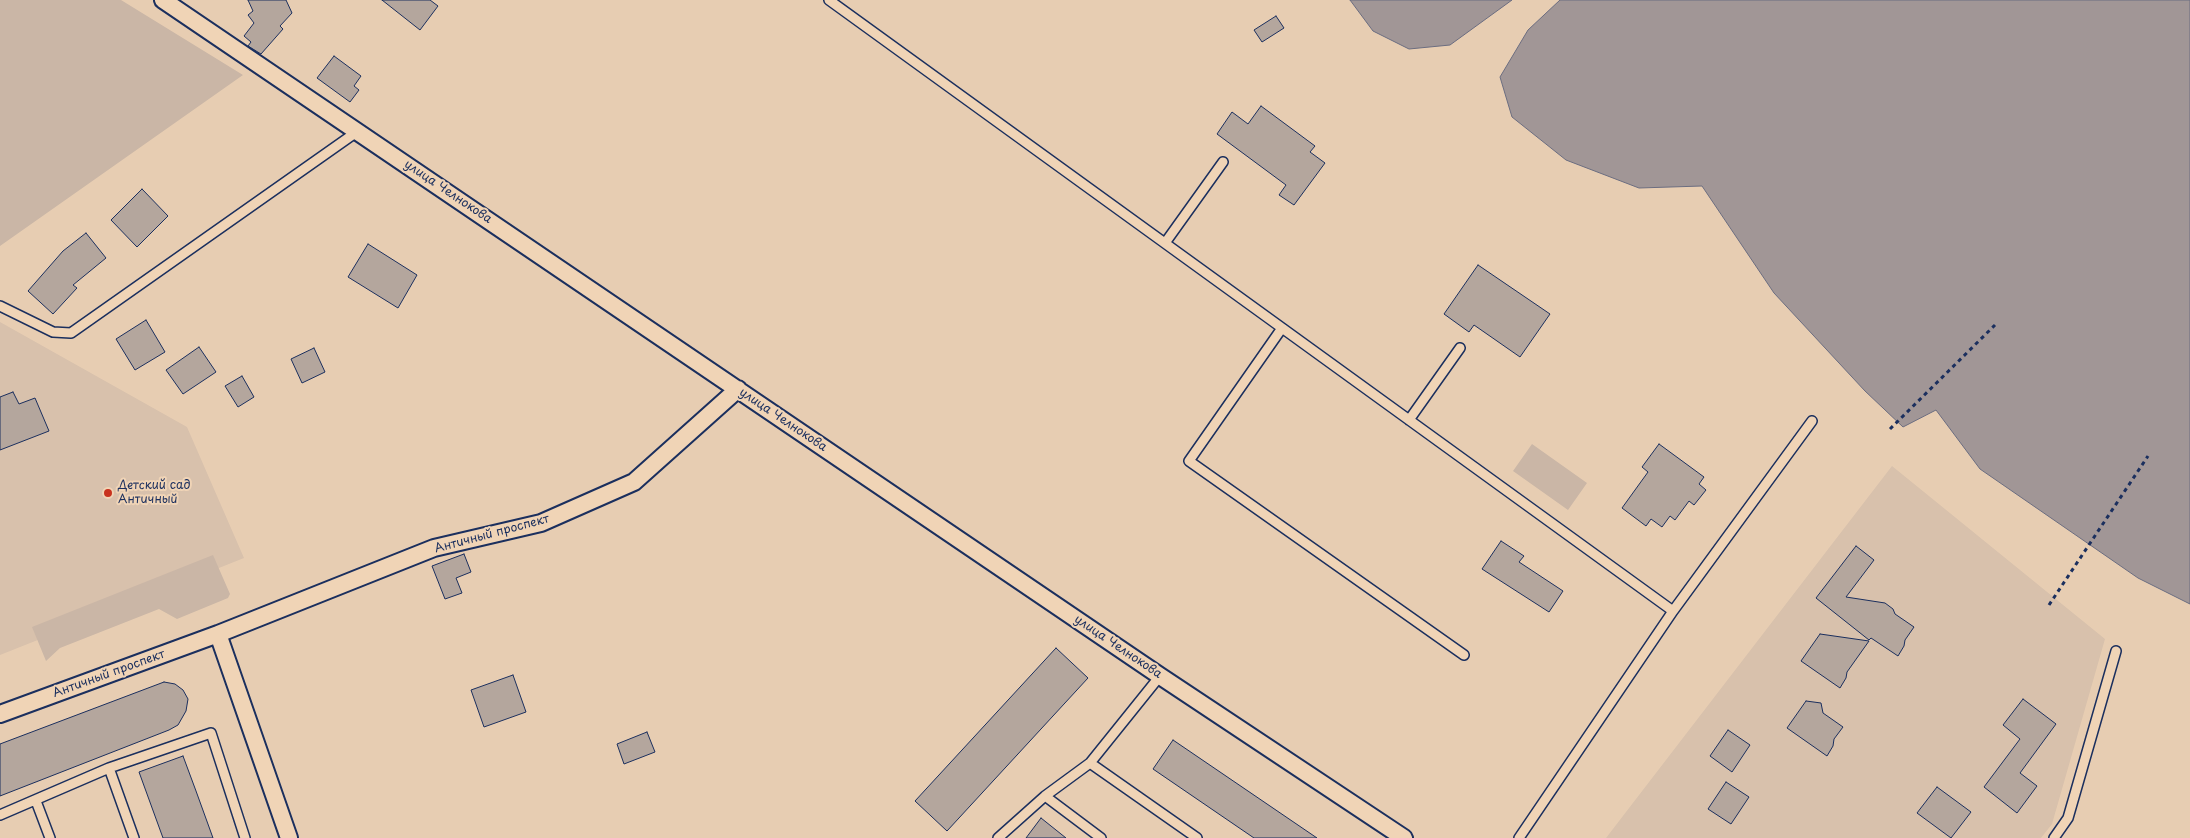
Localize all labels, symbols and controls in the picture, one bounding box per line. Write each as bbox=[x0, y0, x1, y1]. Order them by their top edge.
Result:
street label: улица Челнокова bbox=[401, 157, 495, 227]
street label: улица Челнокова bbox=[736, 385, 830, 455]
place label: Детский сад Античный bbox=[118, 479, 191, 507]
marker: Детский сад Античный bbox=[102, 487, 114, 499]
street label: Античный проспект bbox=[433, 512, 551, 556]
street label: улица Челнокова bbox=[1071, 612, 1165, 682]
street label: Античный проспект bbox=[51, 647, 167, 701]

